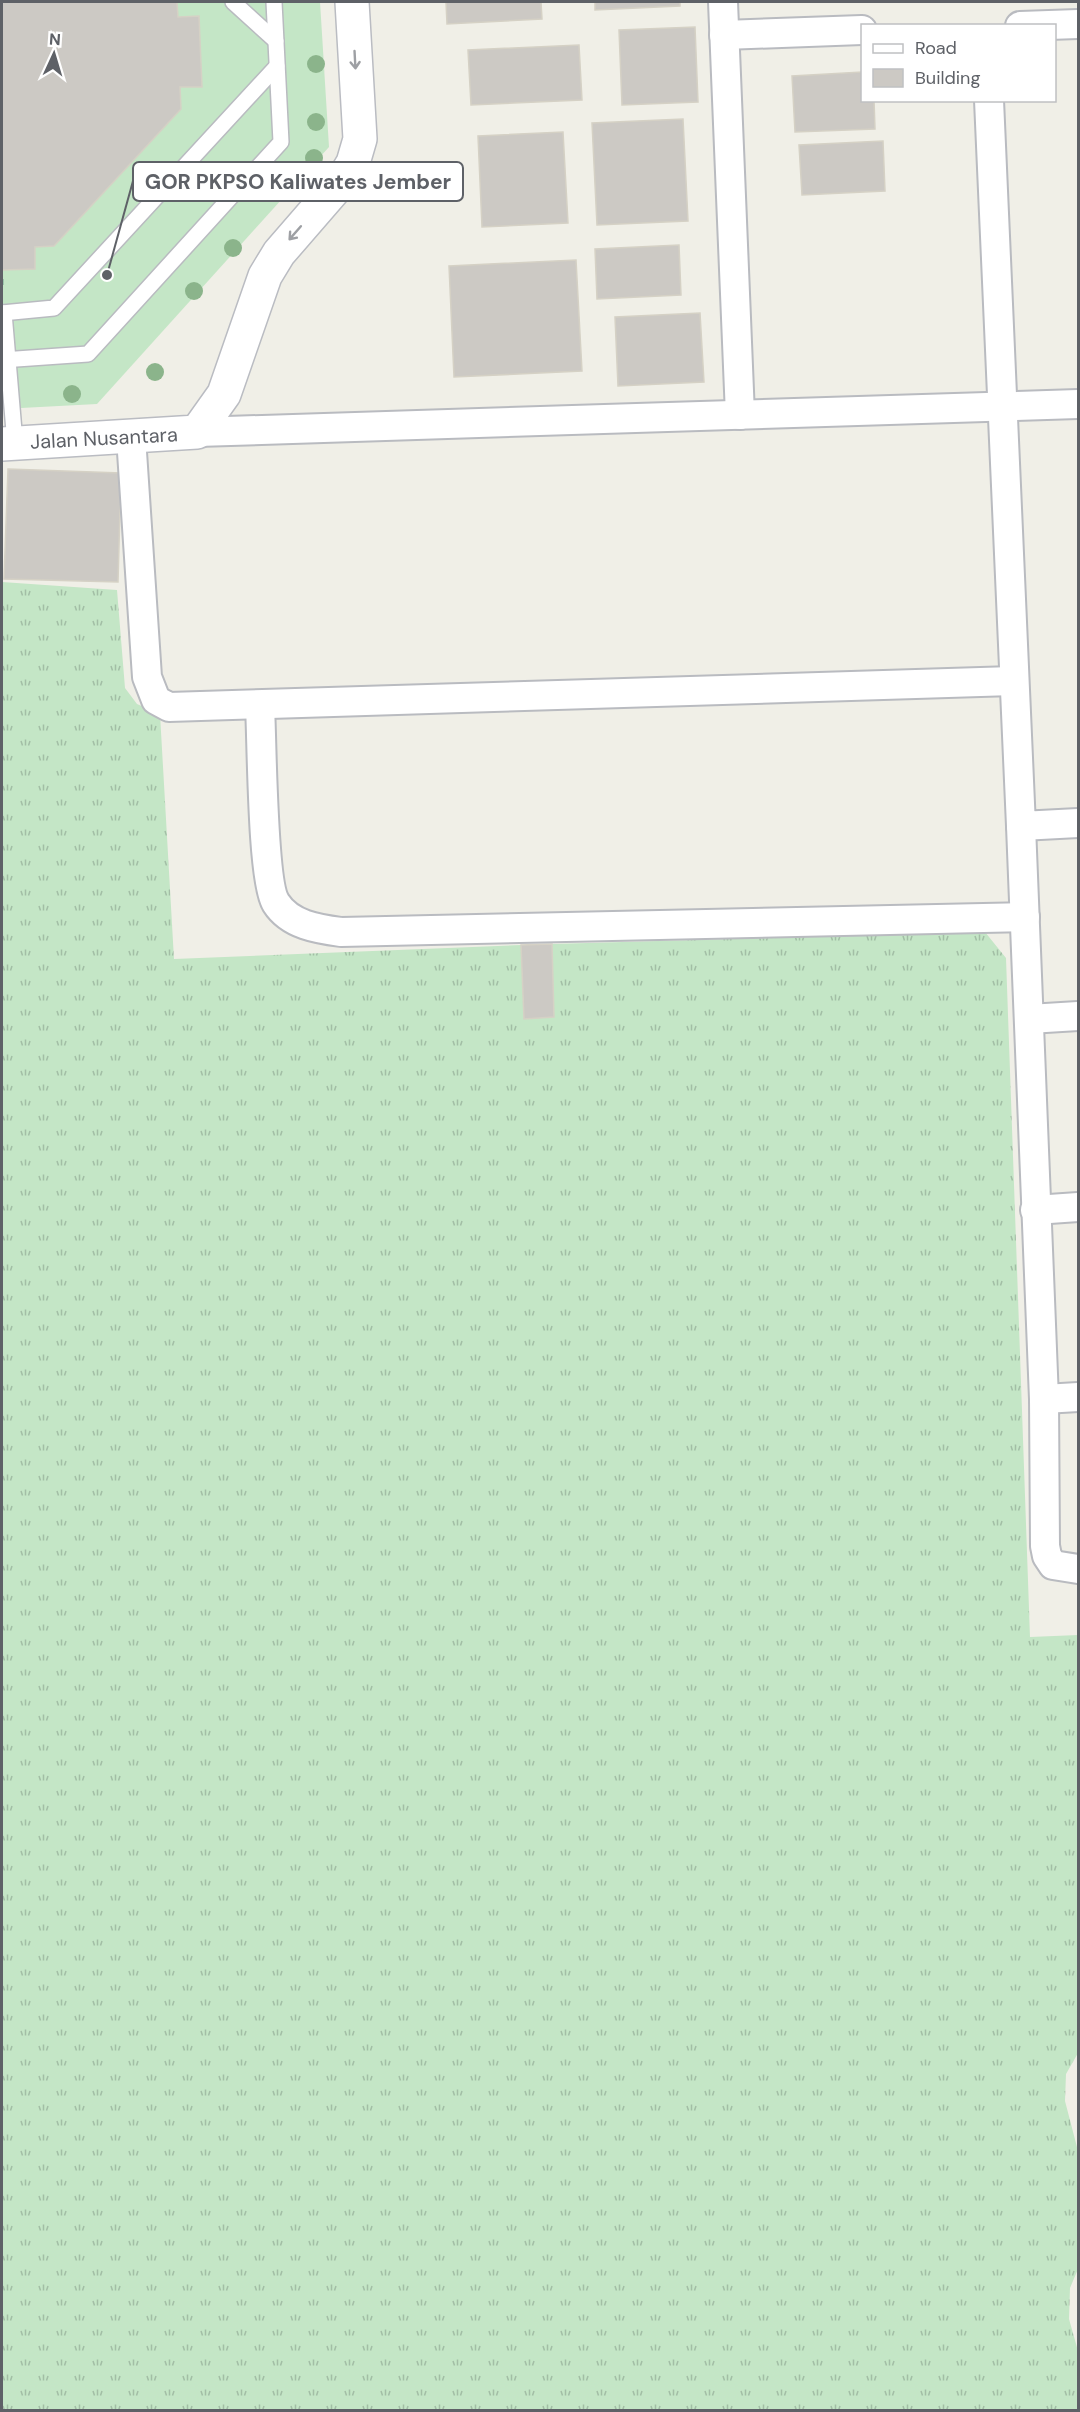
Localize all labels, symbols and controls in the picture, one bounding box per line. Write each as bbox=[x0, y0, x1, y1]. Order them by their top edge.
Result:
north arrow bbox=[24, 24, 84, 84]
legend bbox=[861, 24, 1056, 102]
text: N bbox=[48, 29, 62, 50]
text: Road bbox=[915, 36, 957, 60]
one-way arrow bbox=[350, 49, 361, 69]
text: Building bbox=[915, 66, 980, 90]
callout: GOR PKPSO Kaliwates Jember bbox=[133, 162, 463, 201]
text: GOR PKPSO Kaliwates Jember bbox=[145, 168, 452, 196]
one-way arrow bbox=[289, 225, 302, 241]
street label: Jalan Nusantara bbox=[30, 421, 178, 455]

